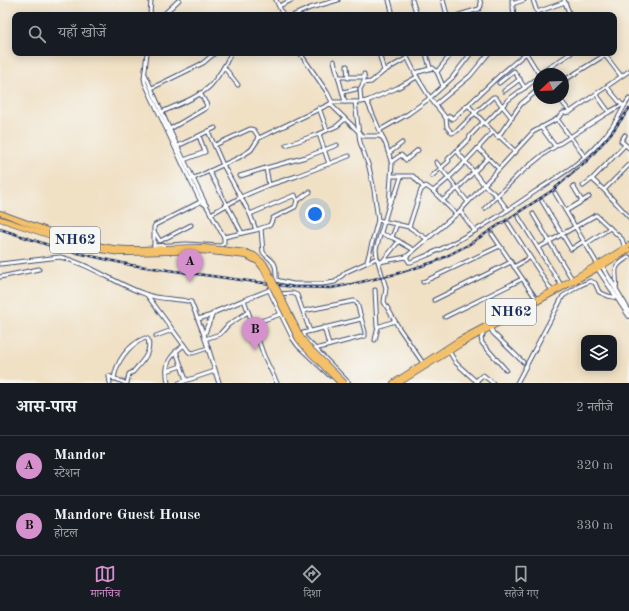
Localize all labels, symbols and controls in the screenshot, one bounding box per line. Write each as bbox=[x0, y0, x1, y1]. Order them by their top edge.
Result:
search box bbox=[12, 12, 617, 56]
icon: search bbox=[26, 23, 48, 45]
text: यहाँ खोजें bbox=[58, 26, 106, 41]
north arrow bbox=[533, 68, 569, 104]
your location bbox=[305, 204, 325, 224]
road number: NH62 bbox=[50, 227, 100, 253]
pin: A bbox=[177, 249, 203, 282]
road number: NH62 bbox=[486, 299, 536, 325]
pin: B bbox=[242, 317, 268, 350]
map controls bbox=[581, 335, 617, 371]
button: layers bbox=[581, 335, 617, 371]
text: आस-पास bbox=[16, 399, 76, 416]
text: 2 नतीजे bbox=[576, 401, 613, 414]
text: Mandor bbox=[54, 448, 105, 463]
text: A bbox=[24, 459, 34, 472]
text: 320 m bbox=[576, 459, 613, 472]
text: स्टेशन bbox=[54, 467, 80, 480]
text: Mandore Guest House bbox=[54, 508, 201, 523]
text: B bbox=[24, 519, 34, 532]
text: 330 m bbox=[576, 519, 613, 532]
text: होटल bbox=[54, 527, 78, 540]
tab: मानचित्र bbox=[90, 563, 120, 604]
tab: दिशा bbox=[301, 563, 323, 604]
tab: सहेजे गए bbox=[504, 563, 539, 604]

